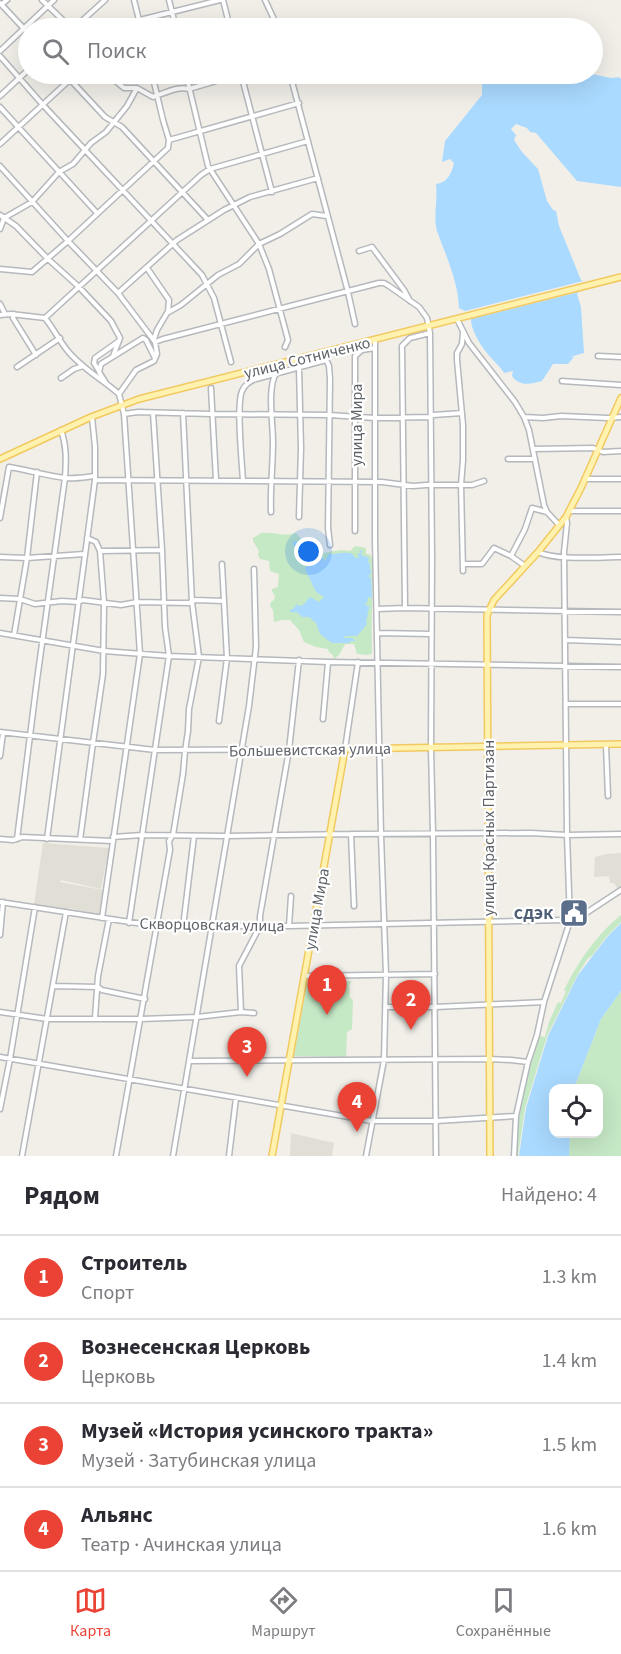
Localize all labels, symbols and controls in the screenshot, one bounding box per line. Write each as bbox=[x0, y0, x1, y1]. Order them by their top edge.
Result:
search box bbox=[18, 18, 603, 84]
icon: search bbox=[39, 35, 72, 68]
text: Поиск bbox=[87, 35, 146, 67]
street label: улица Сотниченко bbox=[242, 332, 373, 384]
street label: улица Мира bbox=[346, 384, 368, 466]
your location bbox=[294, 537, 323, 566]
street label: Большевистская улица bbox=[229, 738, 391, 762]
street label: улица Красных Партизан bbox=[478, 740, 500, 916]
street label: улица Мира bbox=[299, 867, 335, 952]
public building icon: СДЭК bbox=[558, 897, 590, 929]
place label: СДЭК bbox=[514, 903, 553, 925]
street label: Скворцовская улица bbox=[139, 913, 285, 937]
pin: 1 bbox=[308, 966, 346, 1015]
pin: 2 bbox=[392, 980, 430, 1030]
pin: 3 bbox=[228, 1028, 266, 1077]
pin: 4 bbox=[338, 1082, 376, 1132]
map controls bbox=[549, 1084, 603, 1138]
button: locate bbox=[549, 1084, 603, 1138]
text: Рядом bbox=[24, 1177, 100, 1214]
text: Найдено: 4 bbox=[501, 1181, 597, 1209]
text: Строитель bbox=[81, 1247, 187, 1279]
text: 1 bbox=[38, 1263, 49, 1291]
text: 1.3 km bbox=[542, 1263, 597, 1291]
text: Спорт bbox=[81, 1279, 134, 1307]
text: Вознесенская Церковь bbox=[81, 1331, 310, 1363]
text: 2 bbox=[38, 1347, 49, 1375]
text: 1.4 km bbox=[542, 1347, 597, 1375]
text: Церковь bbox=[81, 1363, 155, 1391]
text: Музей «История усинского тракта» bbox=[81, 1415, 433, 1447]
text: 3 bbox=[38, 1431, 49, 1459]
text: 1.5 km bbox=[542, 1431, 597, 1459]
text: Музей · Затубинская улица bbox=[81, 1447, 316, 1475]
text: Альянс bbox=[81, 1499, 153, 1531]
text: 4 bbox=[38, 1515, 49, 1543]
text: 1.6 km bbox=[542, 1515, 597, 1543]
text: Театр · Ачинская улица bbox=[81, 1531, 282, 1559]
tab: Карта bbox=[70, 1584, 111, 1642]
tab: Маршрут bbox=[251, 1584, 316, 1642]
tab: Сохранённые bbox=[456, 1584, 551, 1642]

